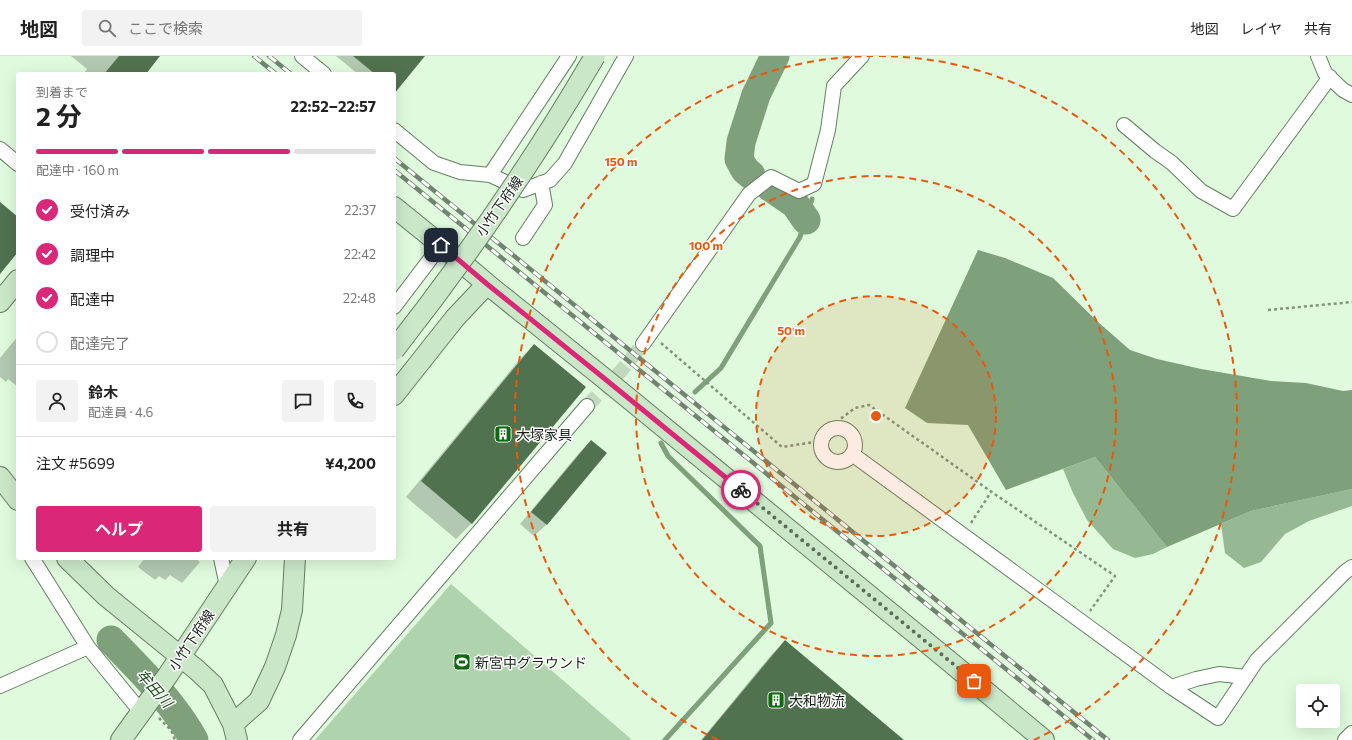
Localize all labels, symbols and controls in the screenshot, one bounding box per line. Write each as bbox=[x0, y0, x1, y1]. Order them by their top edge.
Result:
search box bbox=[82, 10, 362, 46]
text: 地図 bbox=[20, 17, 58, 40]
icon: search bbox=[96, 17, 118, 39]
text: ここで検索 bbox=[128, 19, 203, 37]
text: 地図 bbox=[1190, 20, 1218, 37]
text: レイヤ bbox=[1240, 20, 1282, 37]
text: 共有 bbox=[1304, 20, 1332, 37]
text: 到着まで bbox=[36, 84, 88, 100]
text: 22:52–22:57 bbox=[290, 97, 376, 115]
text: 2 分 bbox=[36, 100, 82, 131]
text: 150 m bbox=[604, 154, 638, 168]
text: 配達中 · 160 m bbox=[36, 162, 119, 178]
street label: 小竹下府線 bbox=[472, 172, 526, 240]
icon: check bbox=[36, 199, 58, 221]
text: 受付済み bbox=[70, 202, 130, 220]
text: 22:37 bbox=[344, 202, 376, 218]
pin bbox=[424, 228, 458, 262]
icon: home bbox=[430, 234, 452, 256]
text: 100 m bbox=[689, 238, 723, 252]
icon: check bbox=[36, 243, 58, 265]
text: 調理中 bbox=[70, 246, 115, 264]
text: 22:42 bbox=[344, 246, 376, 262]
icon: check bbox=[36, 287, 58, 309]
text: 配達中 bbox=[70, 290, 115, 308]
text: 22:48 bbox=[343, 290, 376, 306]
text: 50 m bbox=[777, 323, 805, 337]
text: 配達完了 bbox=[70, 334, 130, 352]
button: person bbox=[36, 380, 78, 422]
button: chat bbox=[282, 380, 324, 422]
button: phone bbox=[334, 380, 376, 422]
text: 鈴木 bbox=[88, 383, 118, 401]
text: 配達員 · 4.6 bbox=[88, 404, 154, 420]
centre of rings bbox=[869, 409, 883, 423]
building icon: 大塚家具 bbox=[493, 424, 513, 444]
place label: 大塚家具 bbox=[516, 426, 572, 443]
text: 注文 #5699 bbox=[36, 454, 115, 472]
text: ¥4,200 bbox=[325, 454, 376, 472]
courier bbox=[721, 470, 761, 510]
icon: bike bbox=[730, 479, 752, 501]
button: ヘルプ bbox=[36, 506, 202, 552]
button: 共有 bbox=[210, 506, 376, 552]
street label: 小竹下府線 bbox=[164, 606, 218, 674]
sports icon: 新宮中グラウンド bbox=[452, 652, 472, 672]
place label: 新宮中グラウンド bbox=[475, 654, 587, 671]
pin bbox=[957, 664, 991, 698]
water label: 牟田川 bbox=[133, 665, 178, 712]
icon: bag bbox=[963, 670, 985, 692]
map controls bbox=[1296, 684, 1340, 728]
button: locate bbox=[1296, 684, 1340, 728]
building icon: 大和物流 bbox=[766, 690, 786, 710]
place label: 大和物流 bbox=[789, 692, 845, 709]

